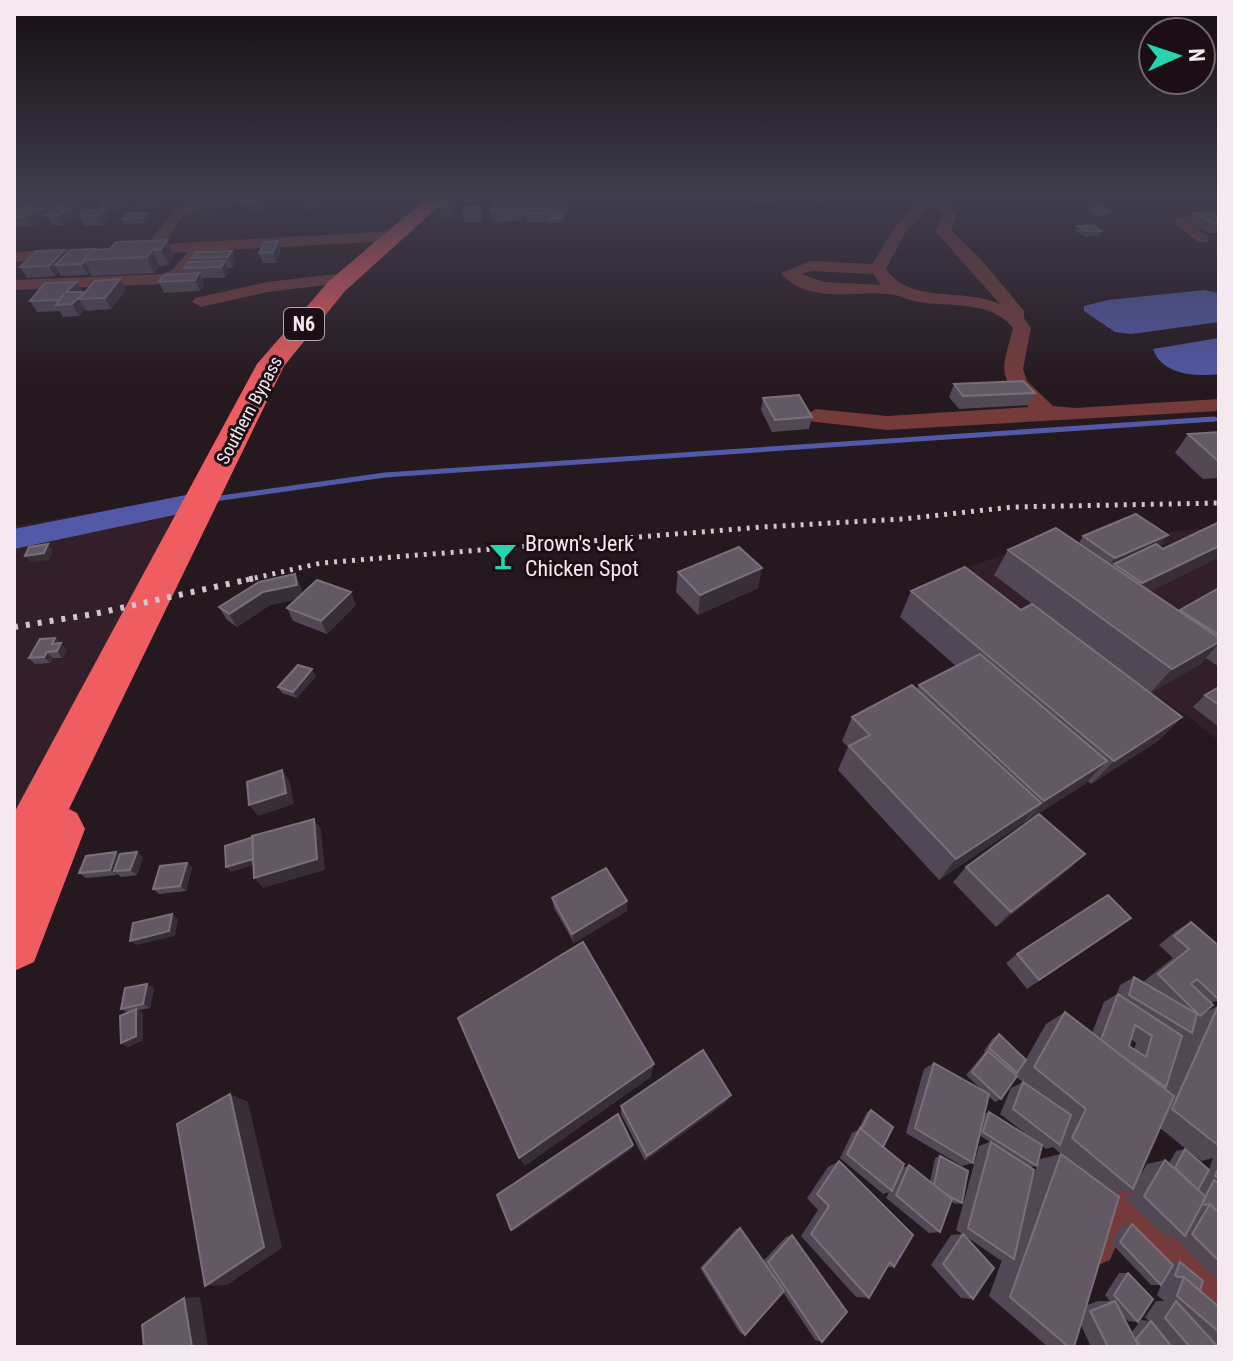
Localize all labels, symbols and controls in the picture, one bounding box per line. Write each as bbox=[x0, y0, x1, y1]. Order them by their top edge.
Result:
north arrow bbox=[1137, 16, 1217, 96]
text: N bbox=[1184, 48, 1209, 62]
road number: N6 bbox=[284, 308, 324, 340]
street label: Southern Bypass bbox=[212, 352, 286, 468]
place label: Brown's Jerk Chicken Spot bbox=[525, 531, 639, 581]
bar icon: Brown's Jerk Chicken Spot bbox=[488, 541, 518, 571]

